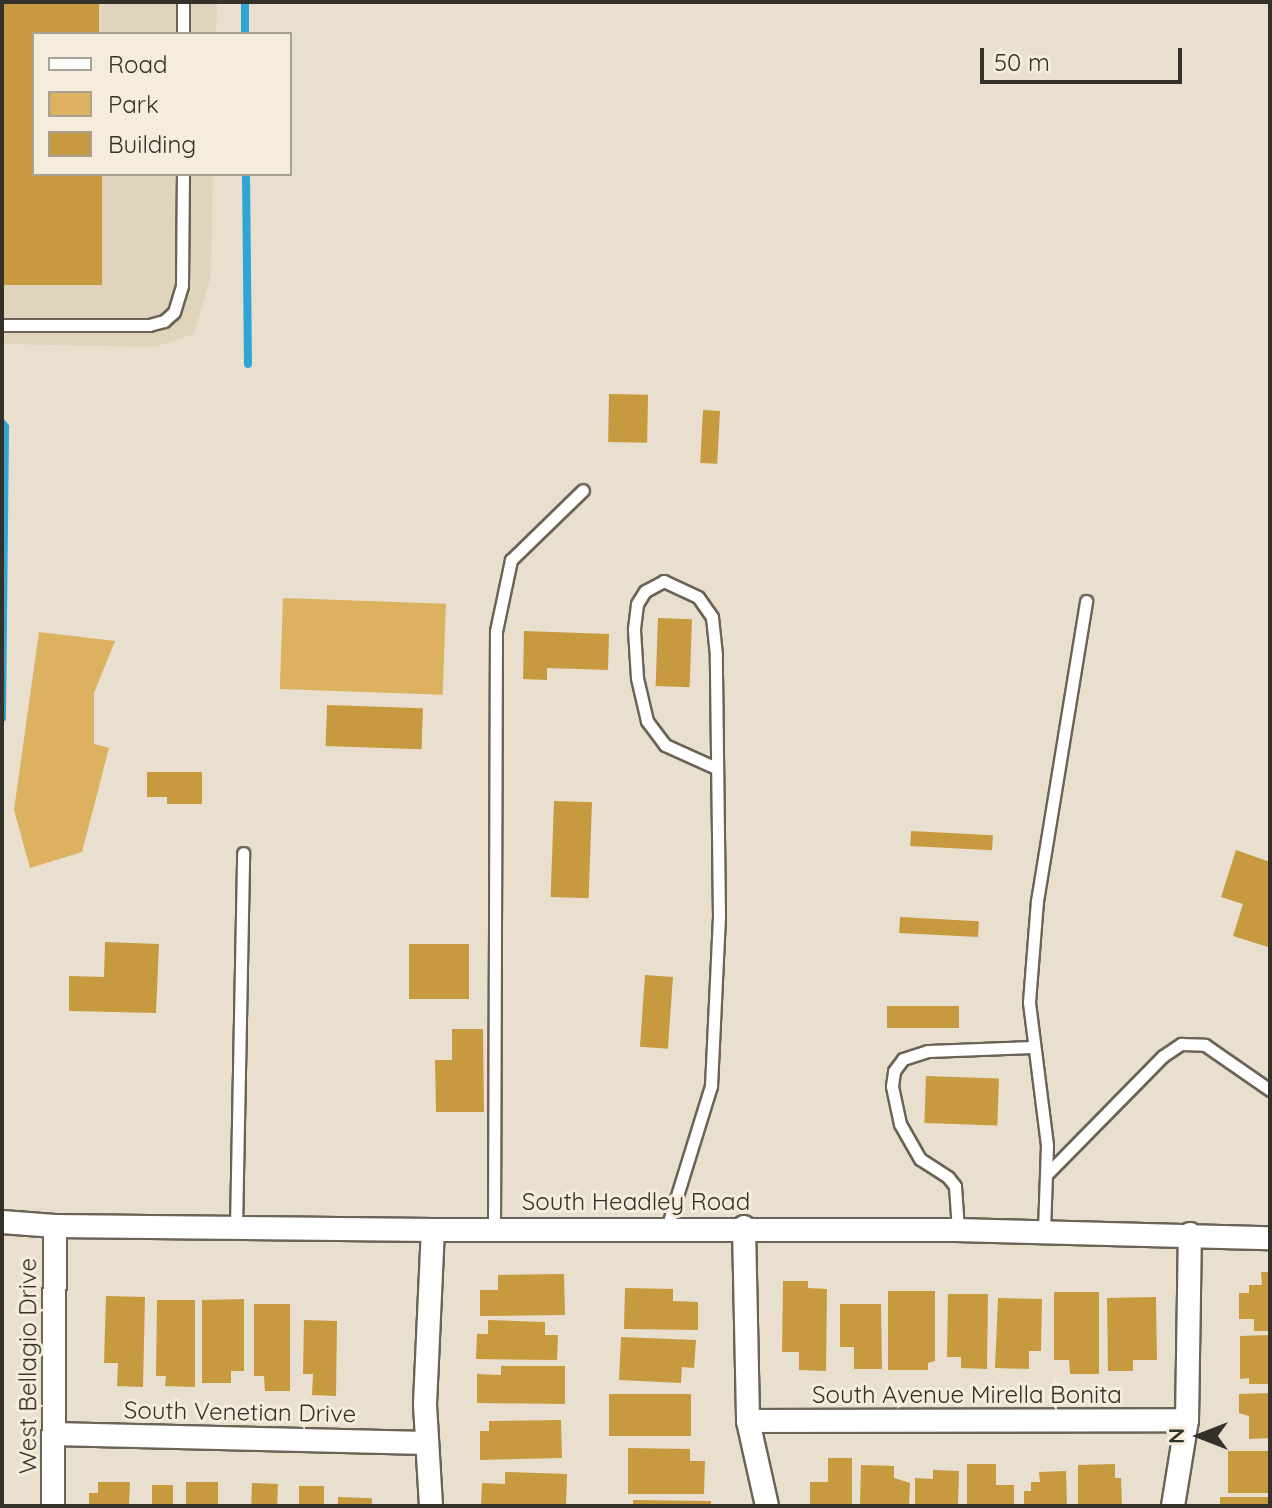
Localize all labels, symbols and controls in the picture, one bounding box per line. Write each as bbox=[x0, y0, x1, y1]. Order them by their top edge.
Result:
legend bbox=[32, 32, 292, 176]
scale bar bbox=[984, 32, 1186, 82]
text: 50 m bbox=[994, 47, 1050, 77]
text: Road bbox=[108, 49, 168, 79]
text: Park bbox=[108, 89, 159, 119]
text: Building bbox=[108, 129, 196, 159]
street label: South Headley Road bbox=[522, 1188, 750, 1216]
street label: West Bellagio Drive bbox=[14, 1258, 42, 1474]
street label: South Avenue Mirella Bonita bbox=[812, 1381, 1122, 1409]
street label: South Venetian Drive bbox=[124, 1396, 356, 1428]
north arrow bbox=[1160, 1396, 1240, 1476]
text: N bbox=[1162, 1428, 1190, 1444]

